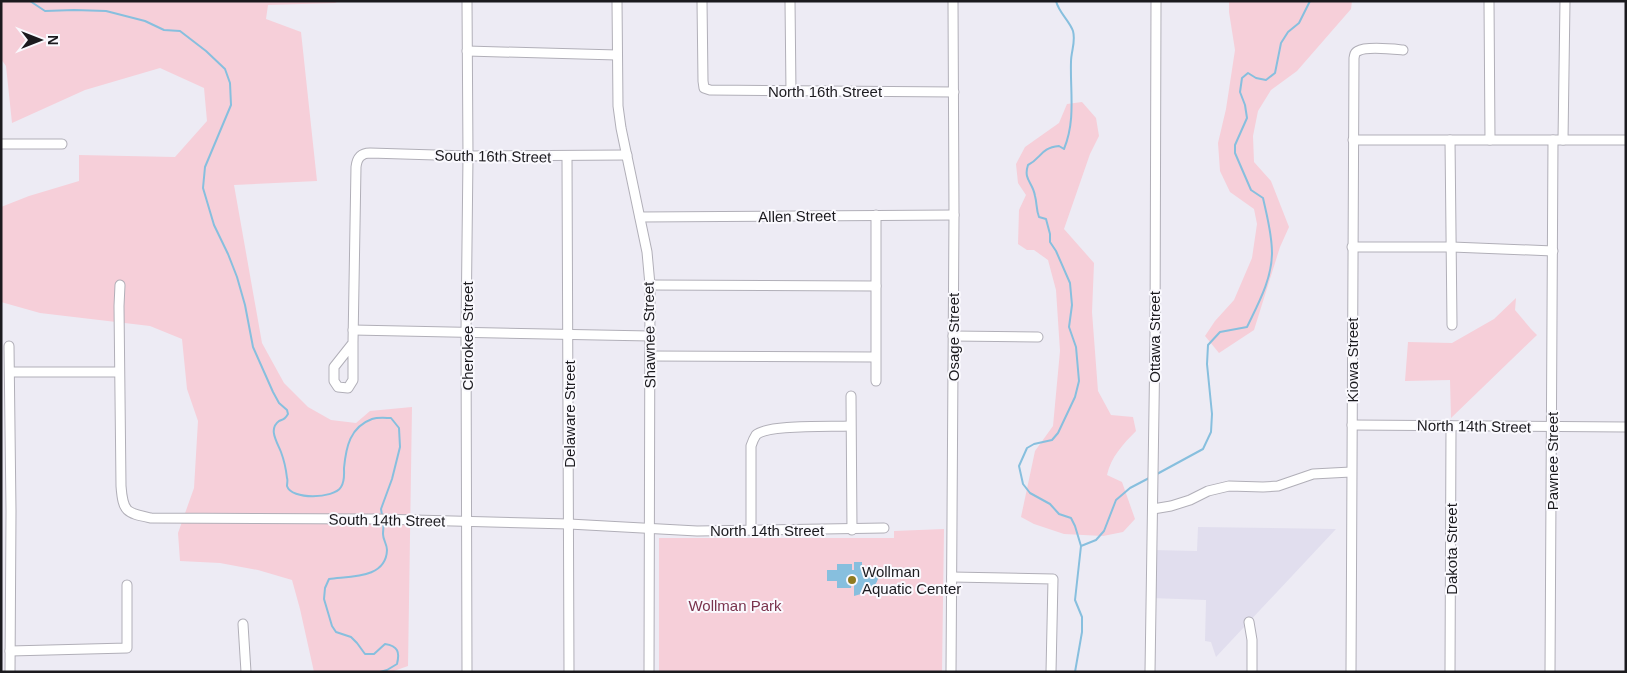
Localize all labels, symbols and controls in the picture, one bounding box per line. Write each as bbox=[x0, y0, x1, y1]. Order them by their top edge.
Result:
north arrow bbox=[15, 15, 65, 65]
text: N bbox=[45, 35, 61, 45]
street label: North 16th Street bbox=[768, 83, 883, 100]
street label: South 16th Street bbox=[434, 146, 552, 166]
street label: Allen Street bbox=[758, 207, 837, 225]
street label: Cherokee Street bbox=[459, 281, 476, 391]
street label: Shawnee Street bbox=[640, 281, 658, 389]
street label: Ottawa Street bbox=[1146, 290, 1163, 383]
street label: Osage Street bbox=[945, 292, 962, 381]
street label: Kiowa Street bbox=[1344, 317, 1361, 403]
street label: Delaware Street bbox=[561, 359, 578, 468]
street label: Pawnee Street bbox=[1544, 411, 1561, 510]
street label: North 14th Street bbox=[1417, 417, 1532, 436]
street label: Dakota Street bbox=[1443, 502, 1460, 595]
street label: South 14th Street bbox=[328, 510, 446, 530]
street label: North 14th Street bbox=[710, 522, 825, 539]
place label: Wollman Aquatic Center bbox=[862, 563, 961, 597]
marker: Wollman Aquatic Center bbox=[846, 574, 858, 586]
park label: Wollman Park bbox=[688, 597, 782, 614]

